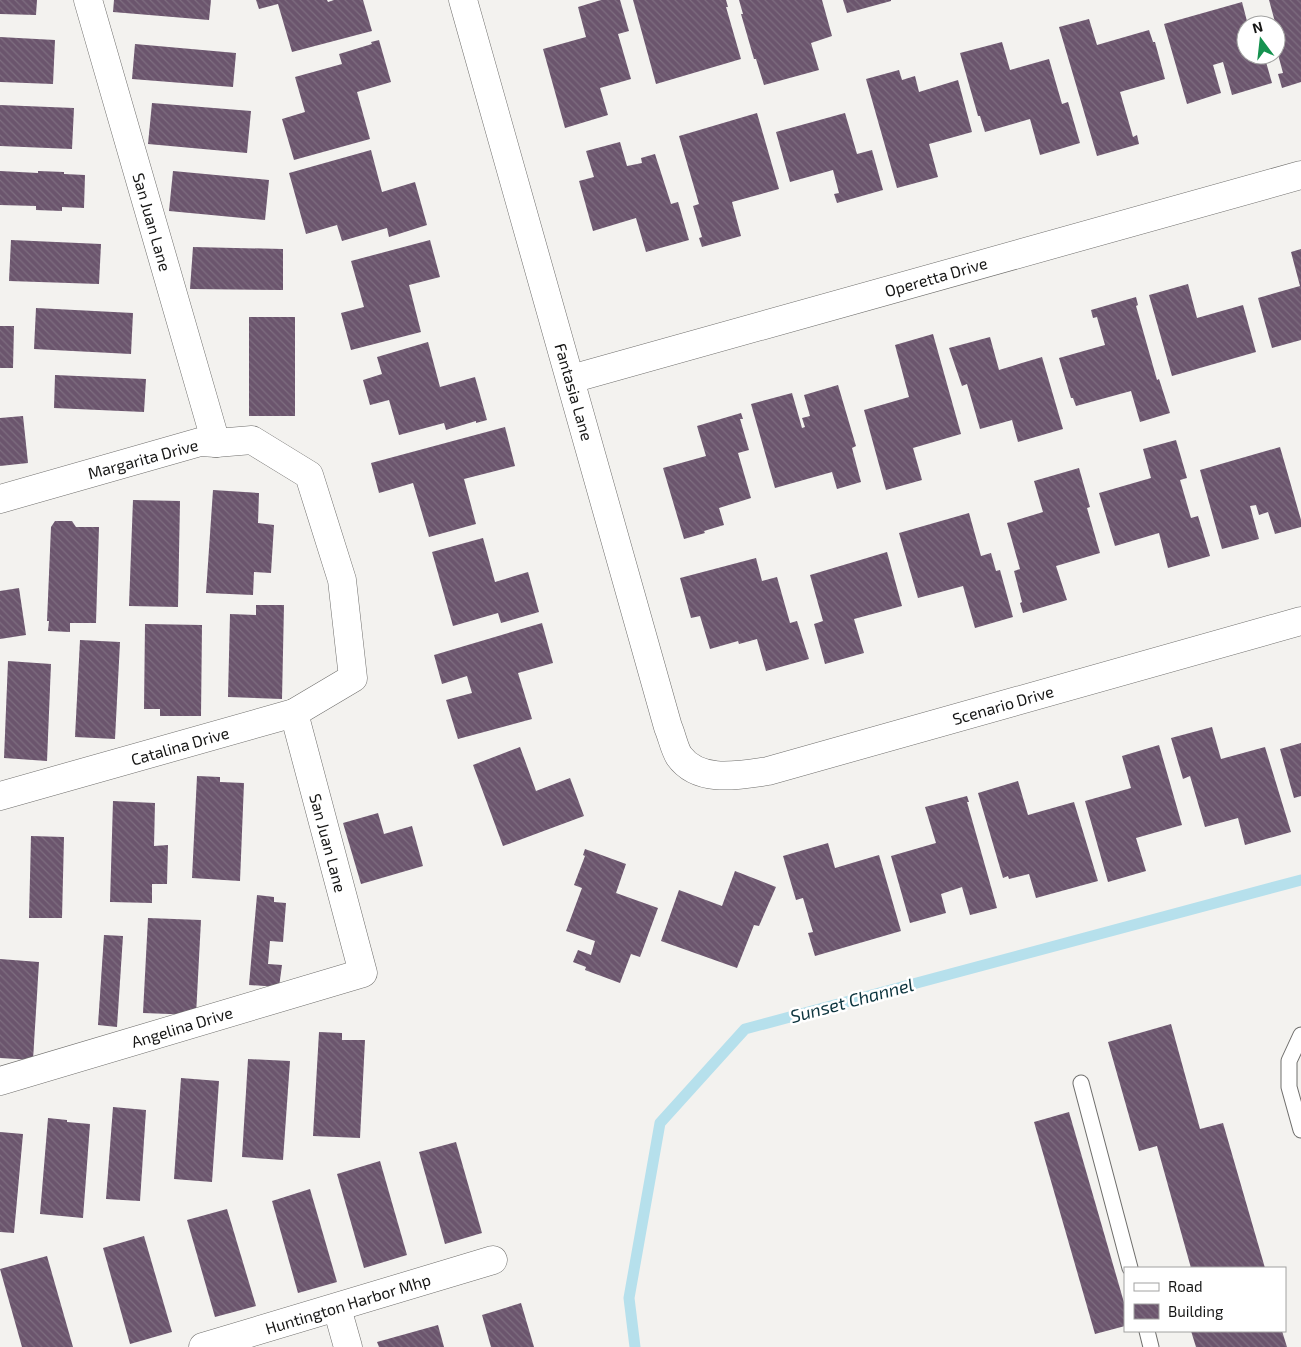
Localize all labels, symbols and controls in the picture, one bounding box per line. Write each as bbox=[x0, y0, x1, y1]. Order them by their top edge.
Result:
north arrow bbox=[1236, 15, 1286, 65]
text: N bbox=[1250, 17, 1265, 36]
street label: San Juan Lane bbox=[129, 170, 176, 273]
street label: Operetta Drive bbox=[882, 253, 989, 300]
street label: Fantasia Lane bbox=[551, 341, 597, 443]
street label: Margarita Drive bbox=[86, 435, 200, 482]
street label: Scenario Drive bbox=[950, 681, 1056, 728]
street label: Catalina Drive bbox=[129, 722, 231, 769]
street label: San Juan Lane bbox=[306, 791, 351, 894]
water label: Sunset Channel bbox=[788, 973, 916, 1027]
street label: Angelina Drive bbox=[129, 1002, 235, 1051]
legend bbox=[1124, 1267, 1286, 1332]
street label: Huntington Harbor Mhp bbox=[263, 1269, 433, 1338]
text: Road bbox=[1168, 1277, 1203, 1295]
text: Building bbox=[1168, 1302, 1224, 1320]

